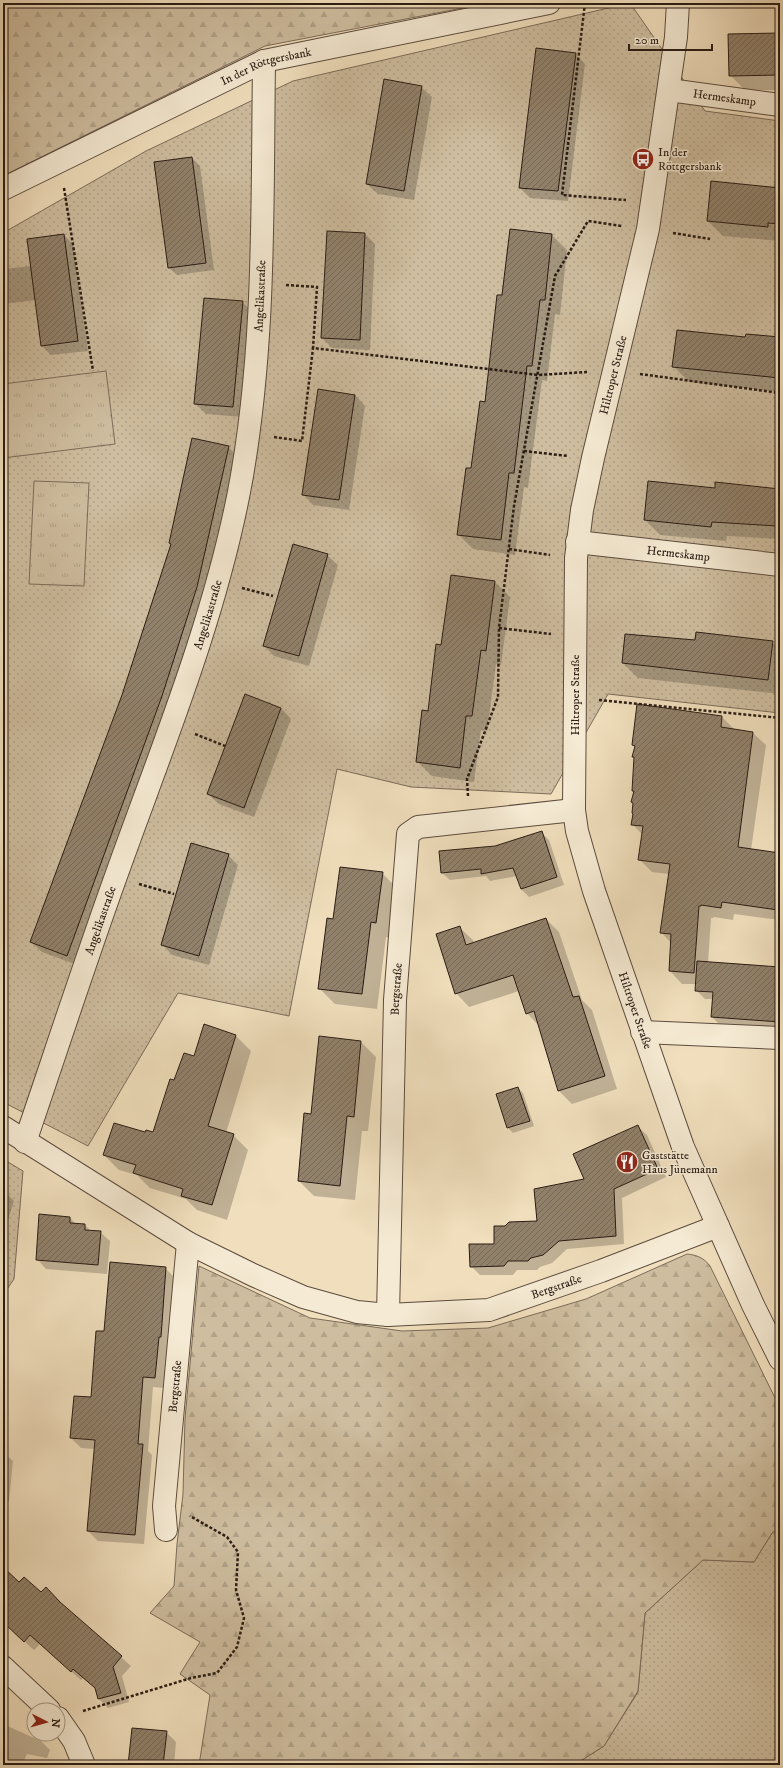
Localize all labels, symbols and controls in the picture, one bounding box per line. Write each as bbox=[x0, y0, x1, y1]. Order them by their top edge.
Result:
scale bar bbox=[629, 26, 712, 52]
text: 20 m bbox=[635, 33, 659, 48]
street label: In der Röttgersbank bbox=[218, 45, 313, 89]
street label: Hermeskamp bbox=[692, 86, 757, 110]
place label: In der Röttgersbank bbox=[658, 145, 722, 174]
bus stop icon: In der Röttgersbank bbox=[630, 146, 656, 172]
street label: Angelikastraße bbox=[251, 260, 269, 333]
street label: Hiltroper Straße bbox=[596, 334, 631, 416]
street label: Hermeskamp bbox=[646, 543, 711, 565]
street label: Angelikastraße bbox=[190, 578, 226, 652]
street label: Hiltroper Straße bbox=[568, 655, 583, 735]
street label: Angelikastraße bbox=[82, 884, 120, 957]
street label: Bergstraße bbox=[388, 962, 406, 1016]
street label: Hiltroper Straße bbox=[615, 970, 655, 1051]
place label: Gaststätte Haus Jünemann bbox=[642, 1148, 718, 1177]
restaurant icon: Gaststätte Haus Jünemann bbox=[614, 1149, 640, 1175]
street label: Bergstraße bbox=[529, 1271, 584, 1303]
street label: Bergstraße bbox=[166, 1360, 185, 1413]
north arrow bbox=[26, 1702, 66, 1742]
text: N bbox=[48, 1718, 62, 1728]

